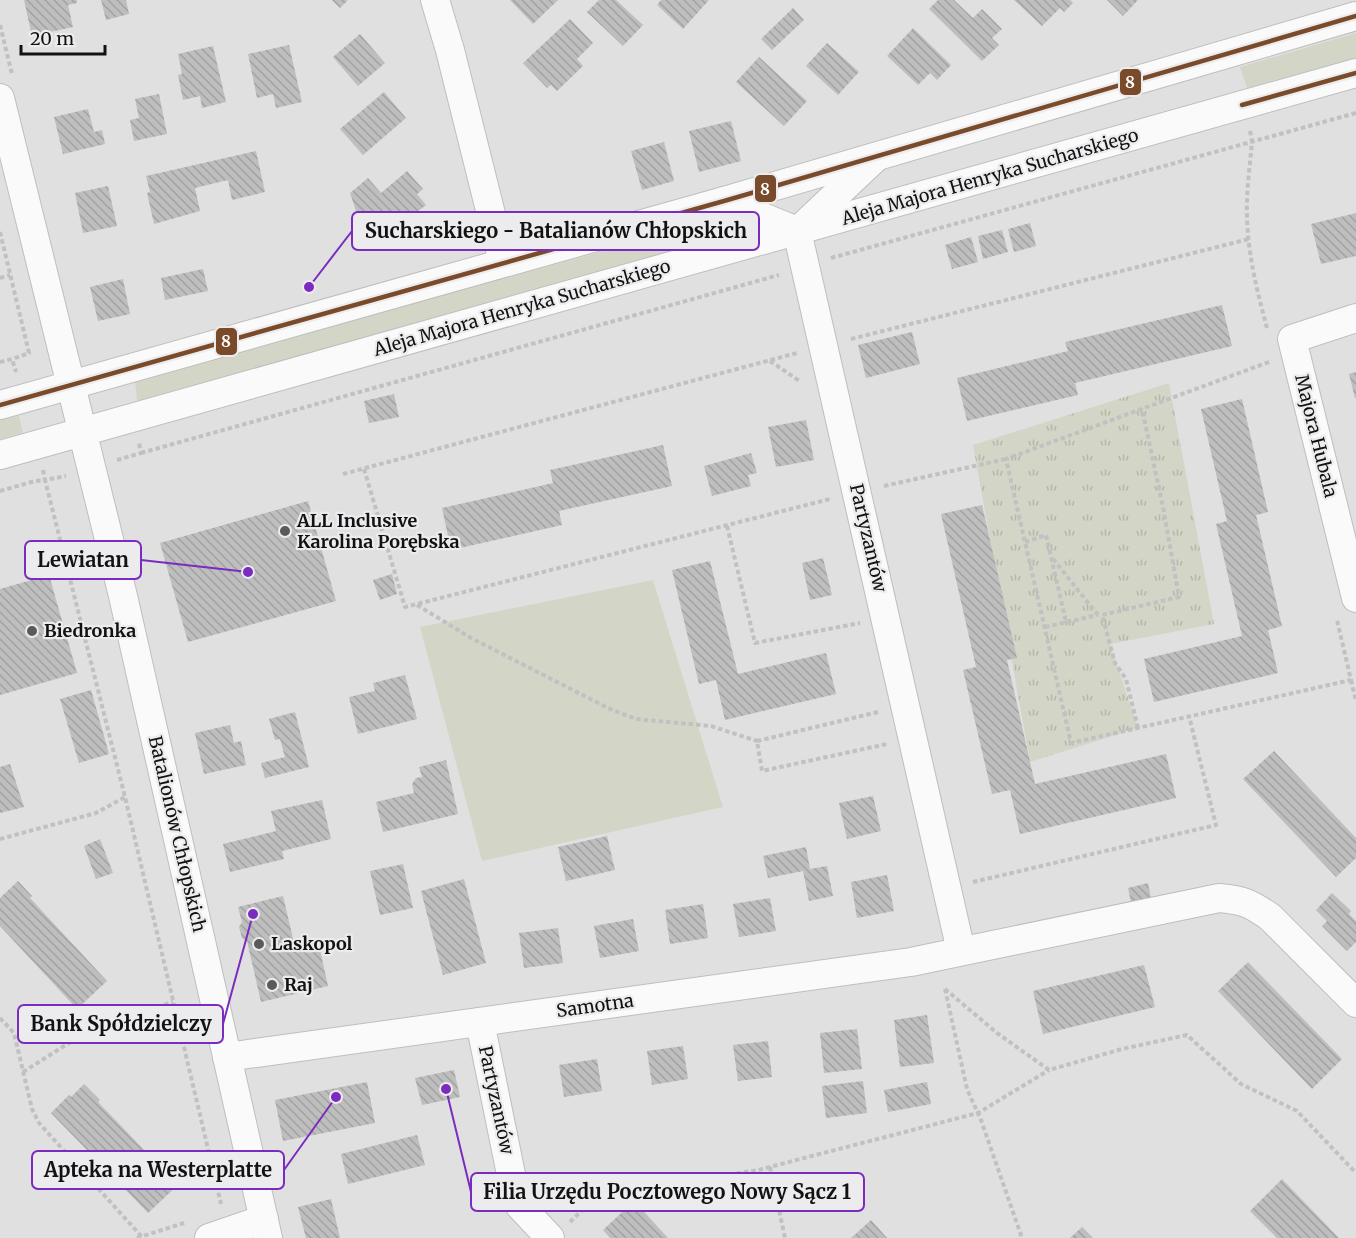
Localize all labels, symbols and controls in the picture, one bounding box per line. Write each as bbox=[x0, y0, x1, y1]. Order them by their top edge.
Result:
scale bar bbox=[21, 18, 105, 56]
text: 20 m bbox=[30, 27, 74, 50]
line badge: 8 bbox=[1119, 68, 1142, 96]
text: 8 bbox=[1125, 72, 1135, 92]
street label: Aleja Majora Henryka Sucharskiego bbox=[838, 123, 1141, 230]
line badge: 8 bbox=[754, 174, 777, 203]
text: 8 bbox=[760, 179, 770, 199]
callout: Sucharskiego - Batalianów Chłopskich bbox=[352, 212, 759, 250]
text: Sucharskiego - Batalianów Chłopskich bbox=[365, 218, 748, 243]
street label: Aleja Majora Henryka Sucharskiego bbox=[370, 254, 673, 361]
line badge: 8 bbox=[215, 327, 238, 356]
text: 8 bbox=[221, 331, 231, 351]
street label: Majora Hubala bbox=[1290, 372, 1343, 500]
street label: Partyzantów bbox=[845, 481, 892, 595]
place label: ALL Inclusive Karolina Porębska bbox=[296, 509, 460, 553]
marker: ALL Inclusive Karolina Porębska bbox=[278, 524, 292, 538]
callout: Lewiatan bbox=[25, 541, 141, 579]
text: Lewiatan bbox=[37, 547, 129, 572]
place label: Biedronka bbox=[44, 619, 136, 642]
marker: Biedronka bbox=[25, 624, 39, 638]
street label: Batalionów Chłopskich bbox=[144, 734, 211, 934]
place label: Laskopol bbox=[271, 932, 353, 955]
marker: Laskopol bbox=[252, 937, 266, 951]
place label: Raj bbox=[284, 973, 313, 996]
marker: Raj bbox=[265, 978, 279, 992]
street label: Samotna bbox=[555, 989, 635, 1022]
callout: Bank Spółdzielczy bbox=[18, 1005, 223, 1043]
text: Bank Spółdzielczy bbox=[30, 1011, 212, 1036]
street label: Partyzantów bbox=[474, 1043, 519, 1157]
callout: Apteka na Westerplatte bbox=[32, 1151, 284, 1189]
text: Apteka na Westerplatte bbox=[43, 1157, 272, 1182]
callout: Filia Urzędu Pocztowego Nowy Sącz 1 bbox=[471, 1173, 864, 1211]
text: Filia Urzędu Pocztowego Nowy Sącz 1 bbox=[483, 1179, 851, 1204]

